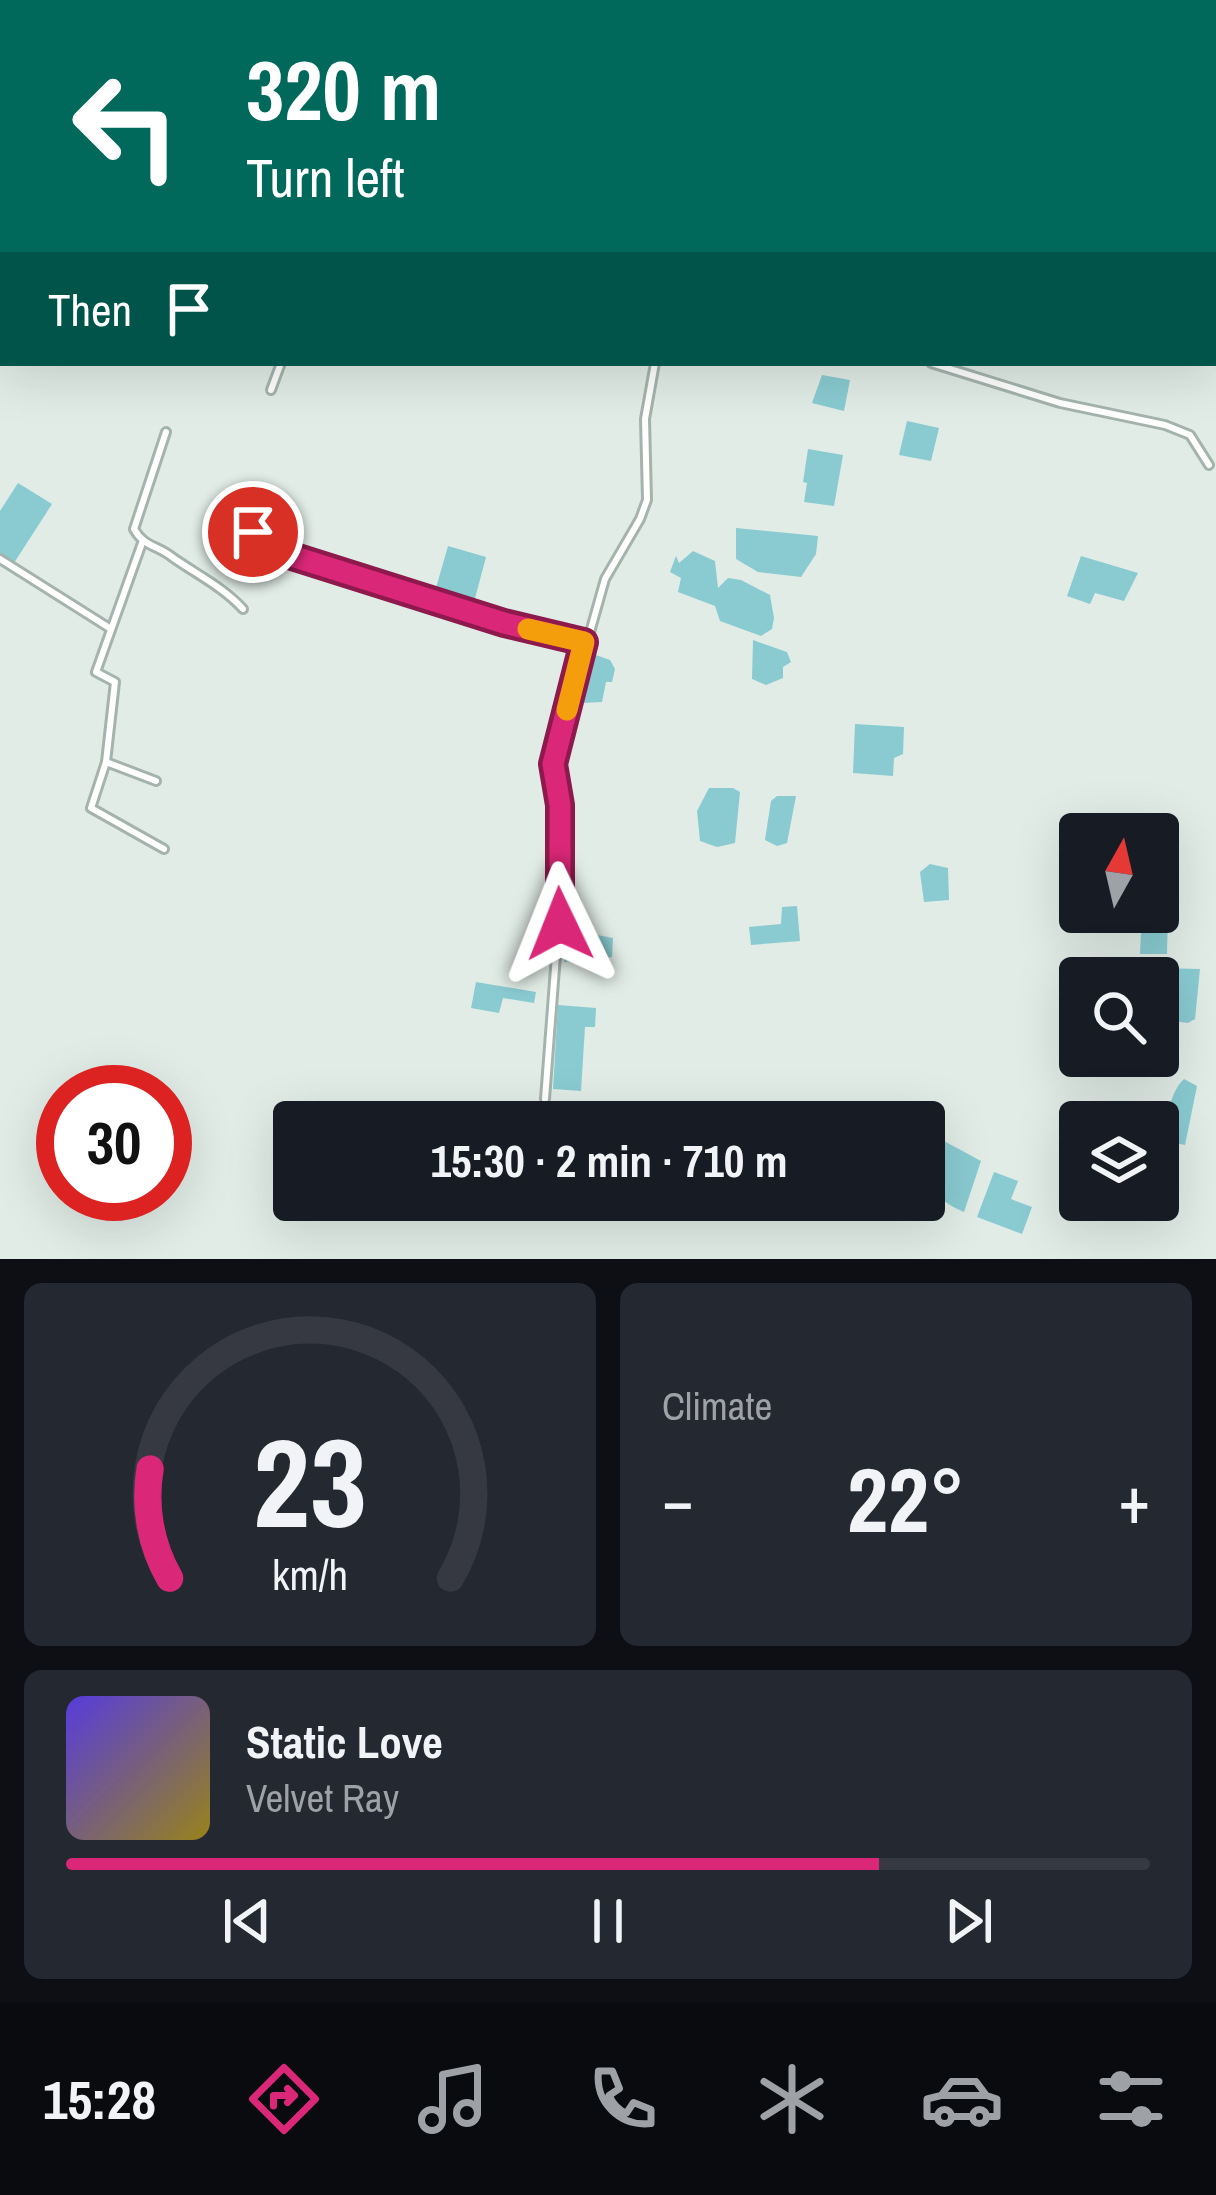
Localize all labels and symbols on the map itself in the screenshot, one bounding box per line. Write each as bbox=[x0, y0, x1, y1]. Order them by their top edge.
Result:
pin bbox=[202, 481, 304, 583]
north arrow bbox=[1059, 813, 1179, 933]
position arrow bbox=[497, 861, 623, 987]
speed limit sign: 30 bbox=[36, 1065, 192, 1221]

